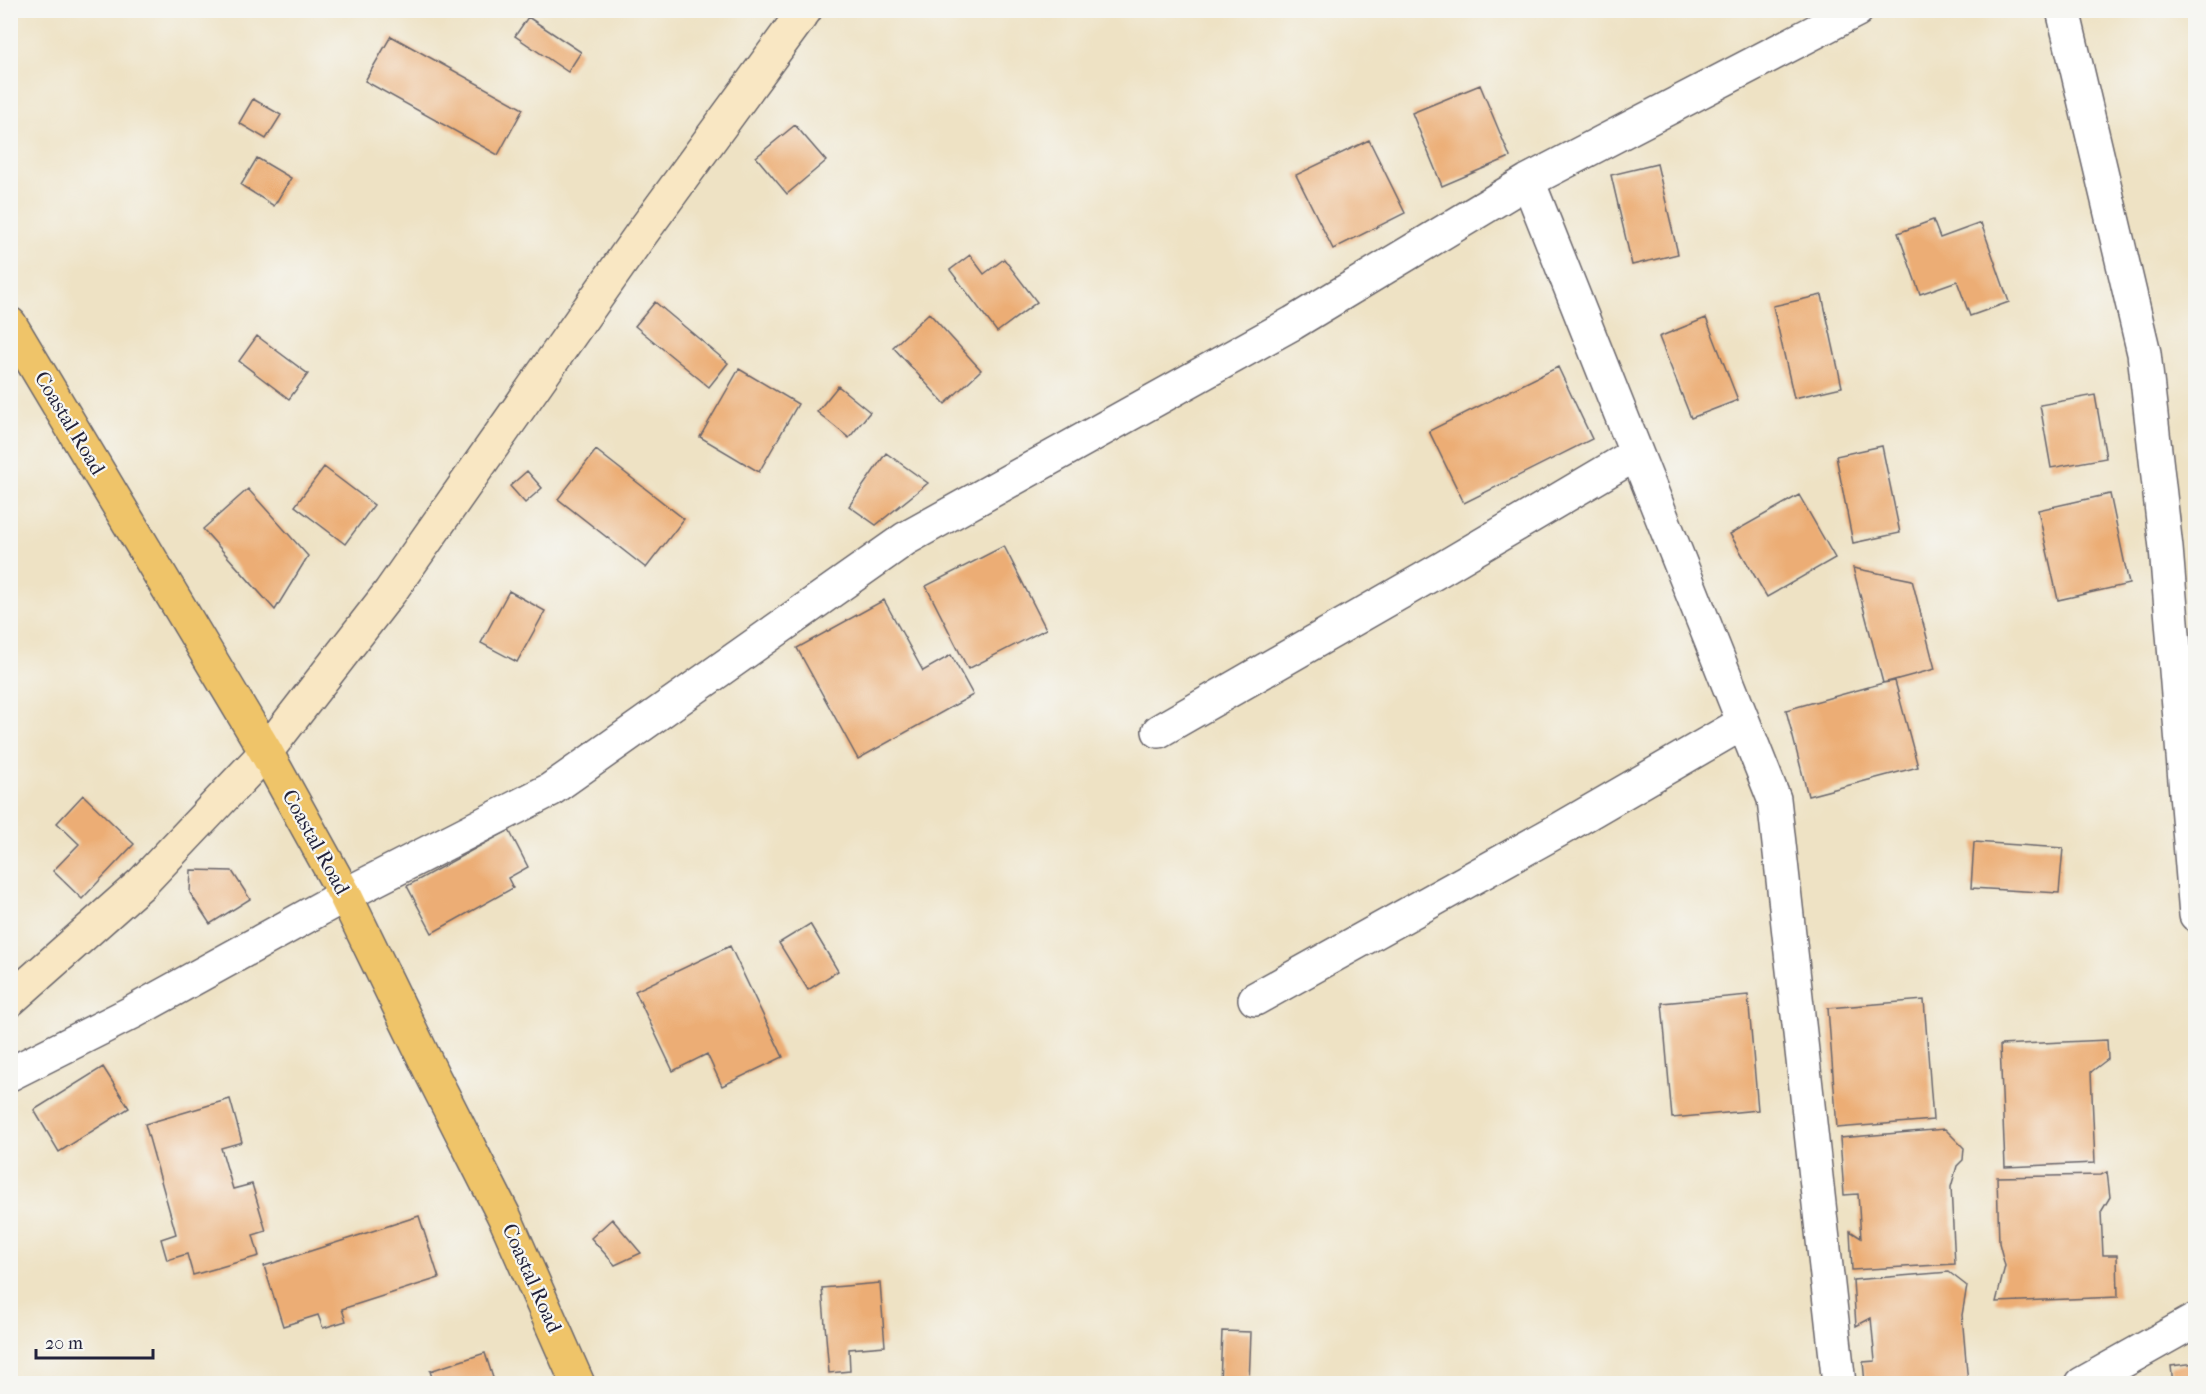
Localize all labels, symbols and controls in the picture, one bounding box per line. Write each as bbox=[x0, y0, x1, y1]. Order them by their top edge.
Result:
street label: Coastal Road bbox=[30, 367, 111, 480]
street label: Coastal Road bbox=[277, 785, 355, 899]
street label: Coastal Road bbox=[497, 1220, 567, 1337]
scale bar bbox=[36, 1322, 153, 1360]
text: 20 m bbox=[45, 1333, 83, 1354]

